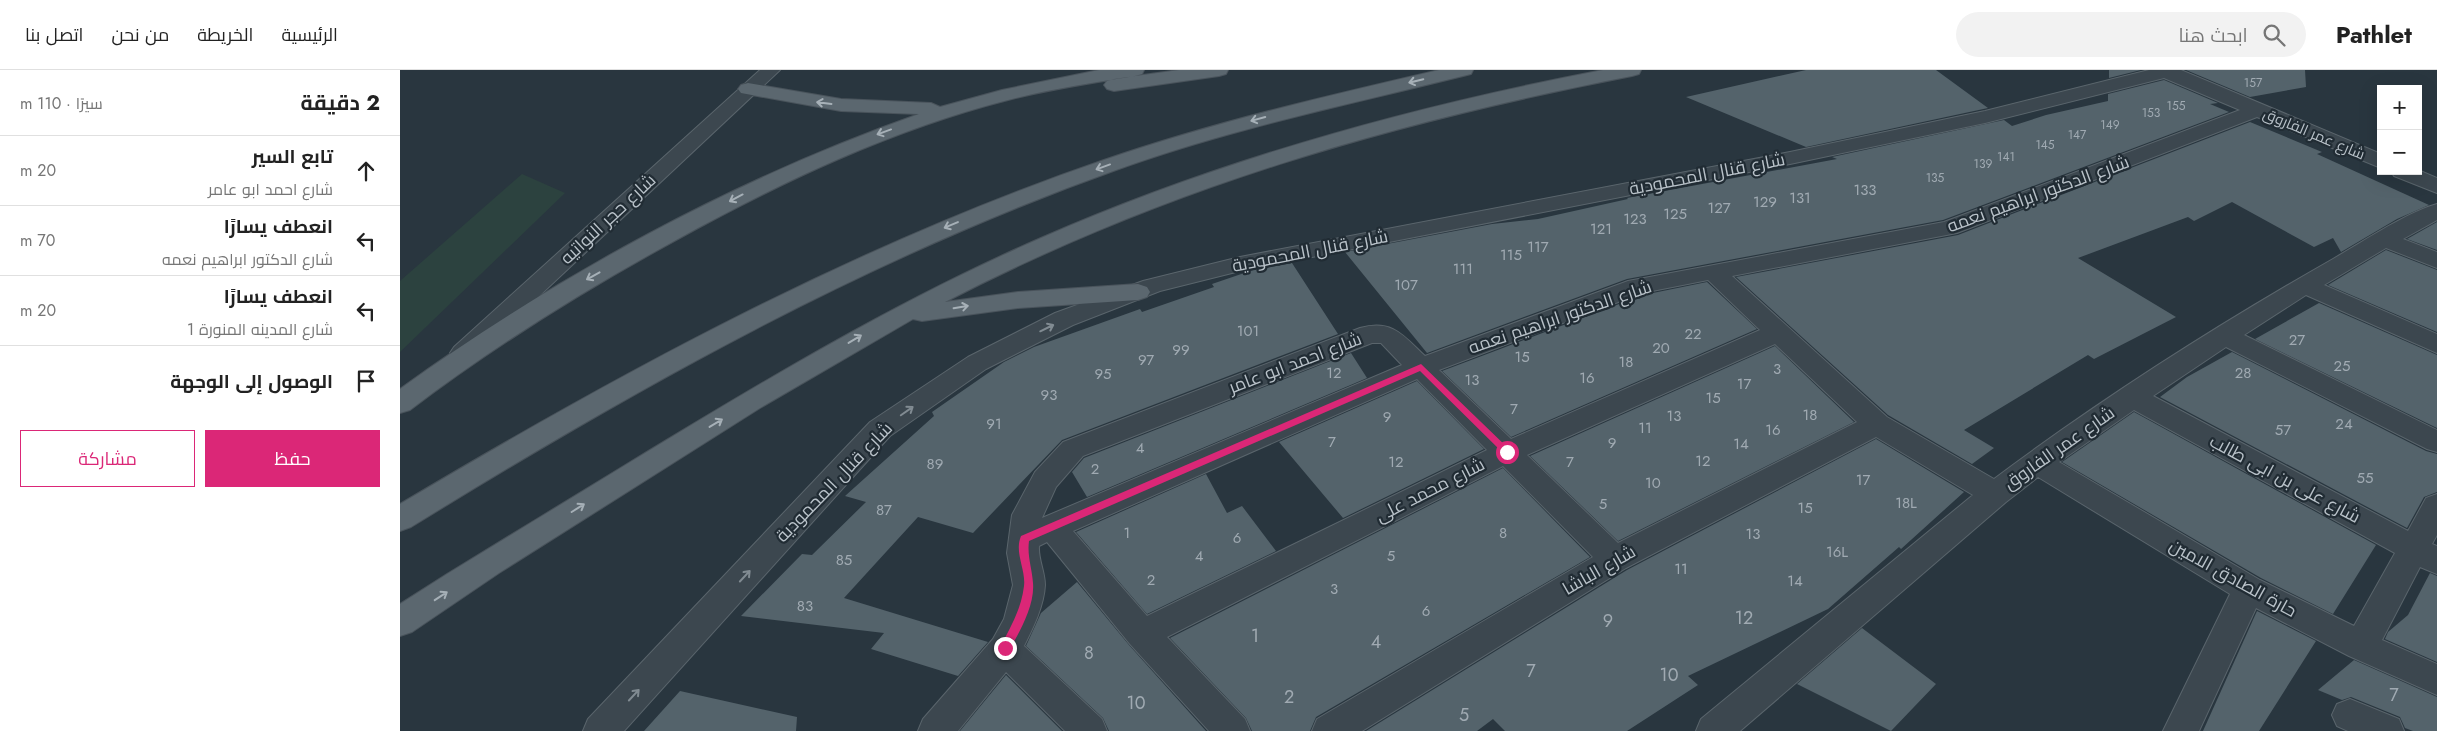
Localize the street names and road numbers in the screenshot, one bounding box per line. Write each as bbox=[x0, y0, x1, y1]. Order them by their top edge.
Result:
street label: شارع عمر الفاروق bbox=[2260, 103, 2368, 165]
street label: شارع قنال المحمودية bbox=[1627, 146, 1787, 202]
street label: شارع الدكتور ابراهيم نعمه bbox=[1943, 149, 2133, 239]
street label: شارع حجر النواتيه bbox=[554, 168, 662, 270]
street label: شارع قنال المحمودية bbox=[1230, 223, 1390, 279]
street label: شارع الدكتور ابراهيم نعمه bbox=[1465, 273, 1655, 361]
street label: شارع احمد ابو عامر bbox=[1224, 326, 1365, 401]
street label: شارع عمر الفاروق bbox=[1998, 400, 2120, 496]
street label: شارع قنال المحمودية bbox=[770, 416, 898, 548]
street label: شارع على بن ابى طالب bbox=[2205, 428, 2365, 530]
street label: شارع محمد على bbox=[1371, 451, 1489, 529]
street label: حارة الصادق الامين bbox=[2165, 532, 2301, 624]
street label: شارع الباشا bbox=[1557, 539, 1641, 601]

